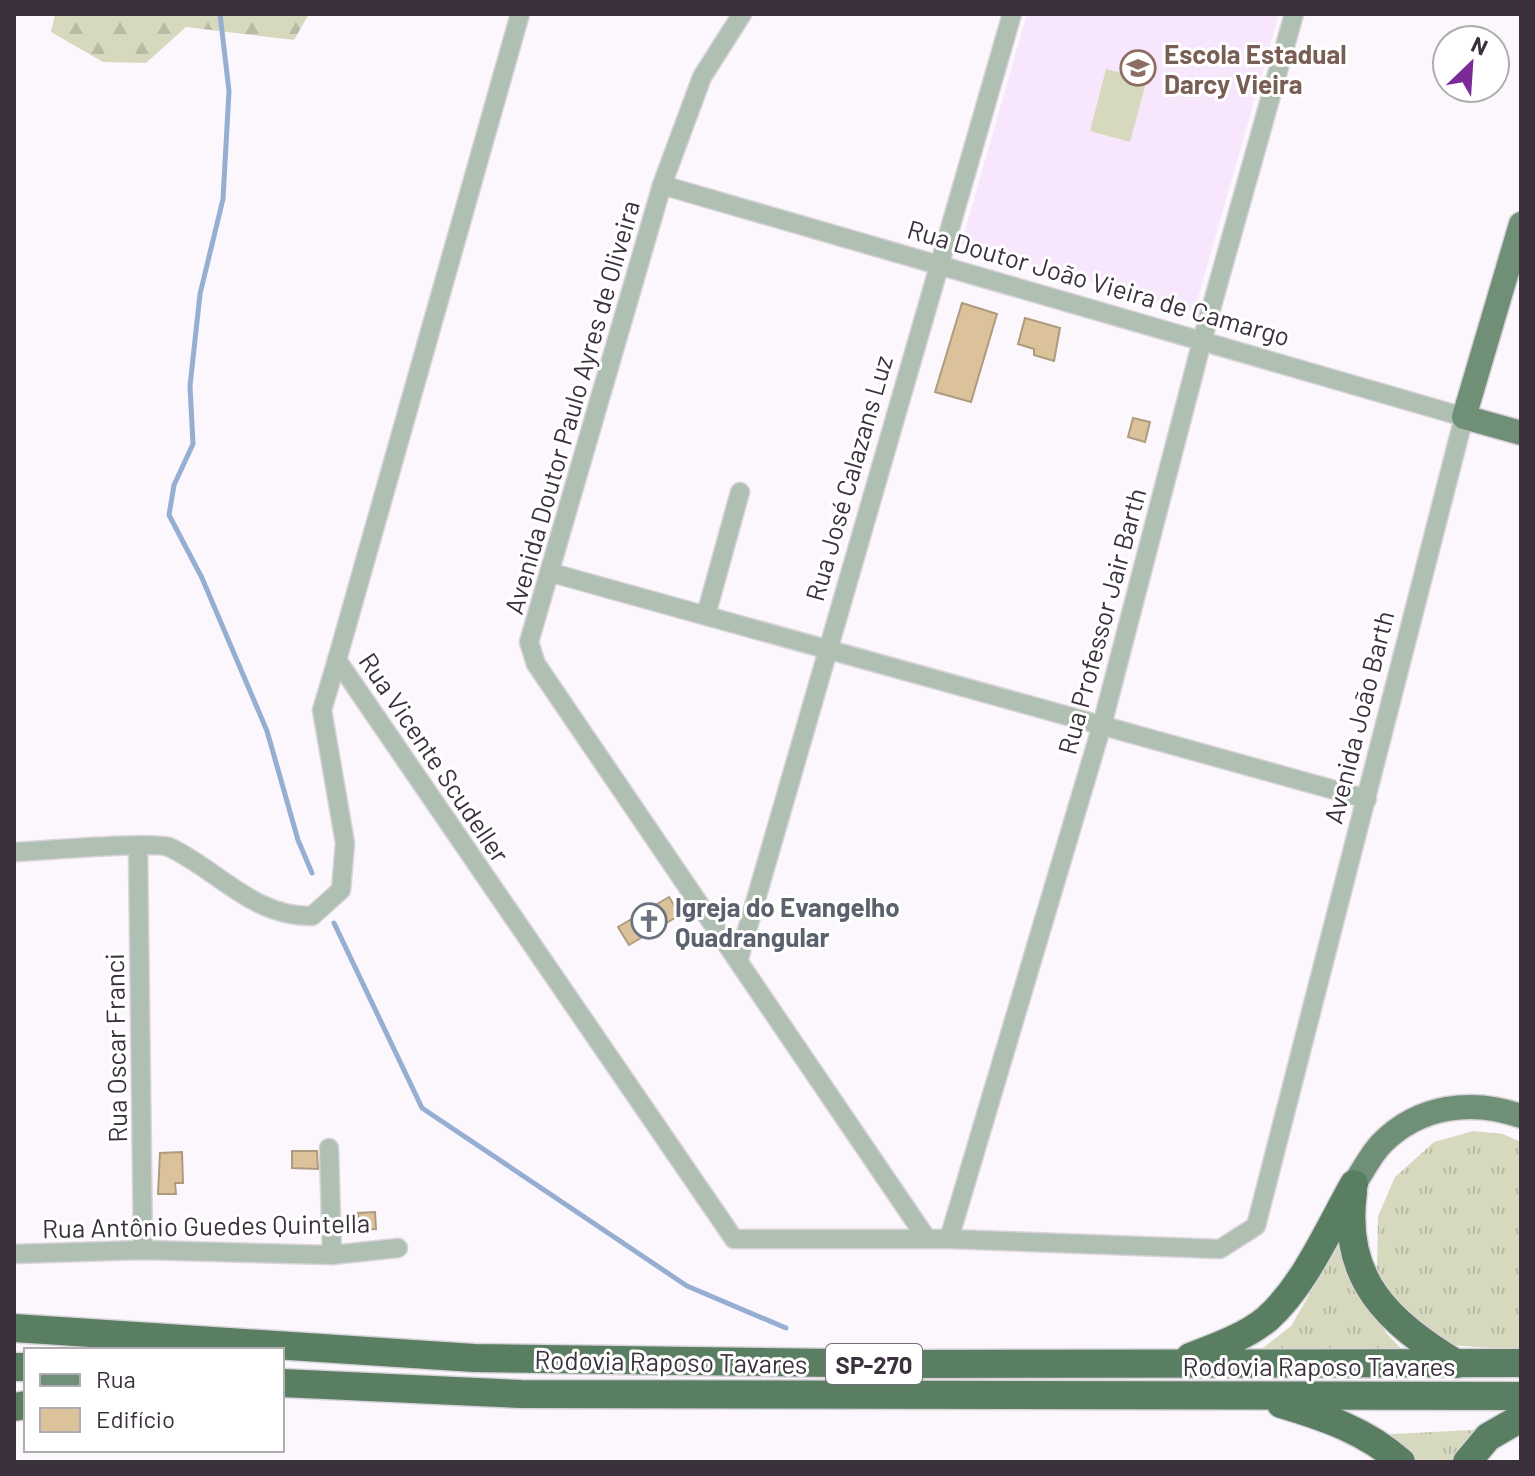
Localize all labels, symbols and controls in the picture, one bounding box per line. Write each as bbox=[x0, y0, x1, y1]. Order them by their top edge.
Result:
north arrow bbox=[1431, 24, 1511, 104]
text: N bbox=[1468, 30, 1492, 60]
place label: Escola Estadual Darcy Vieira bbox=[1164, 38, 1347, 99]
school or university icon: Escola Estadual Darcy Vieira bbox=[1119, 49, 1157, 87]
street label: Avenida Doutor Paulo Ayres de Oliveira bbox=[497, 197, 645, 617]
street label: Rua Doutor João Vieira de Camargo bbox=[904, 212, 1294, 352]
street label: Rua José Calazans Luz bbox=[798, 352, 898, 604]
street label: Rua Professor Jair Barth bbox=[1051, 484, 1151, 758]
street label: Avenida João Barth bbox=[1317, 607, 1399, 827]
street label: Rua Vicente Scudeller bbox=[353, 646, 517, 868]
place label: Igreja do Evangelho Quadrangular bbox=[675, 891, 900, 952]
church icon: Igreja do Evangelho Quadrangular bbox=[630, 902, 668, 940]
street label: Rua Oscar Franci bbox=[98, 953, 132, 1143]
street label: Rua Antônio Guedes Quintella bbox=[42, 1207, 370, 1243]
street label: Rodovia Raposo Tavares bbox=[534, 1343, 808, 1379]
road number: SP-270 bbox=[826, 1344, 922, 1384]
legend bbox=[24, 1348, 284, 1452]
street label: Rodovia Raposo Tavares bbox=[1182, 1350, 1456, 1381]
text: Rua bbox=[96, 1364, 136, 1393]
text: Edifício bbox=[96, 1404, 175, 1433]

